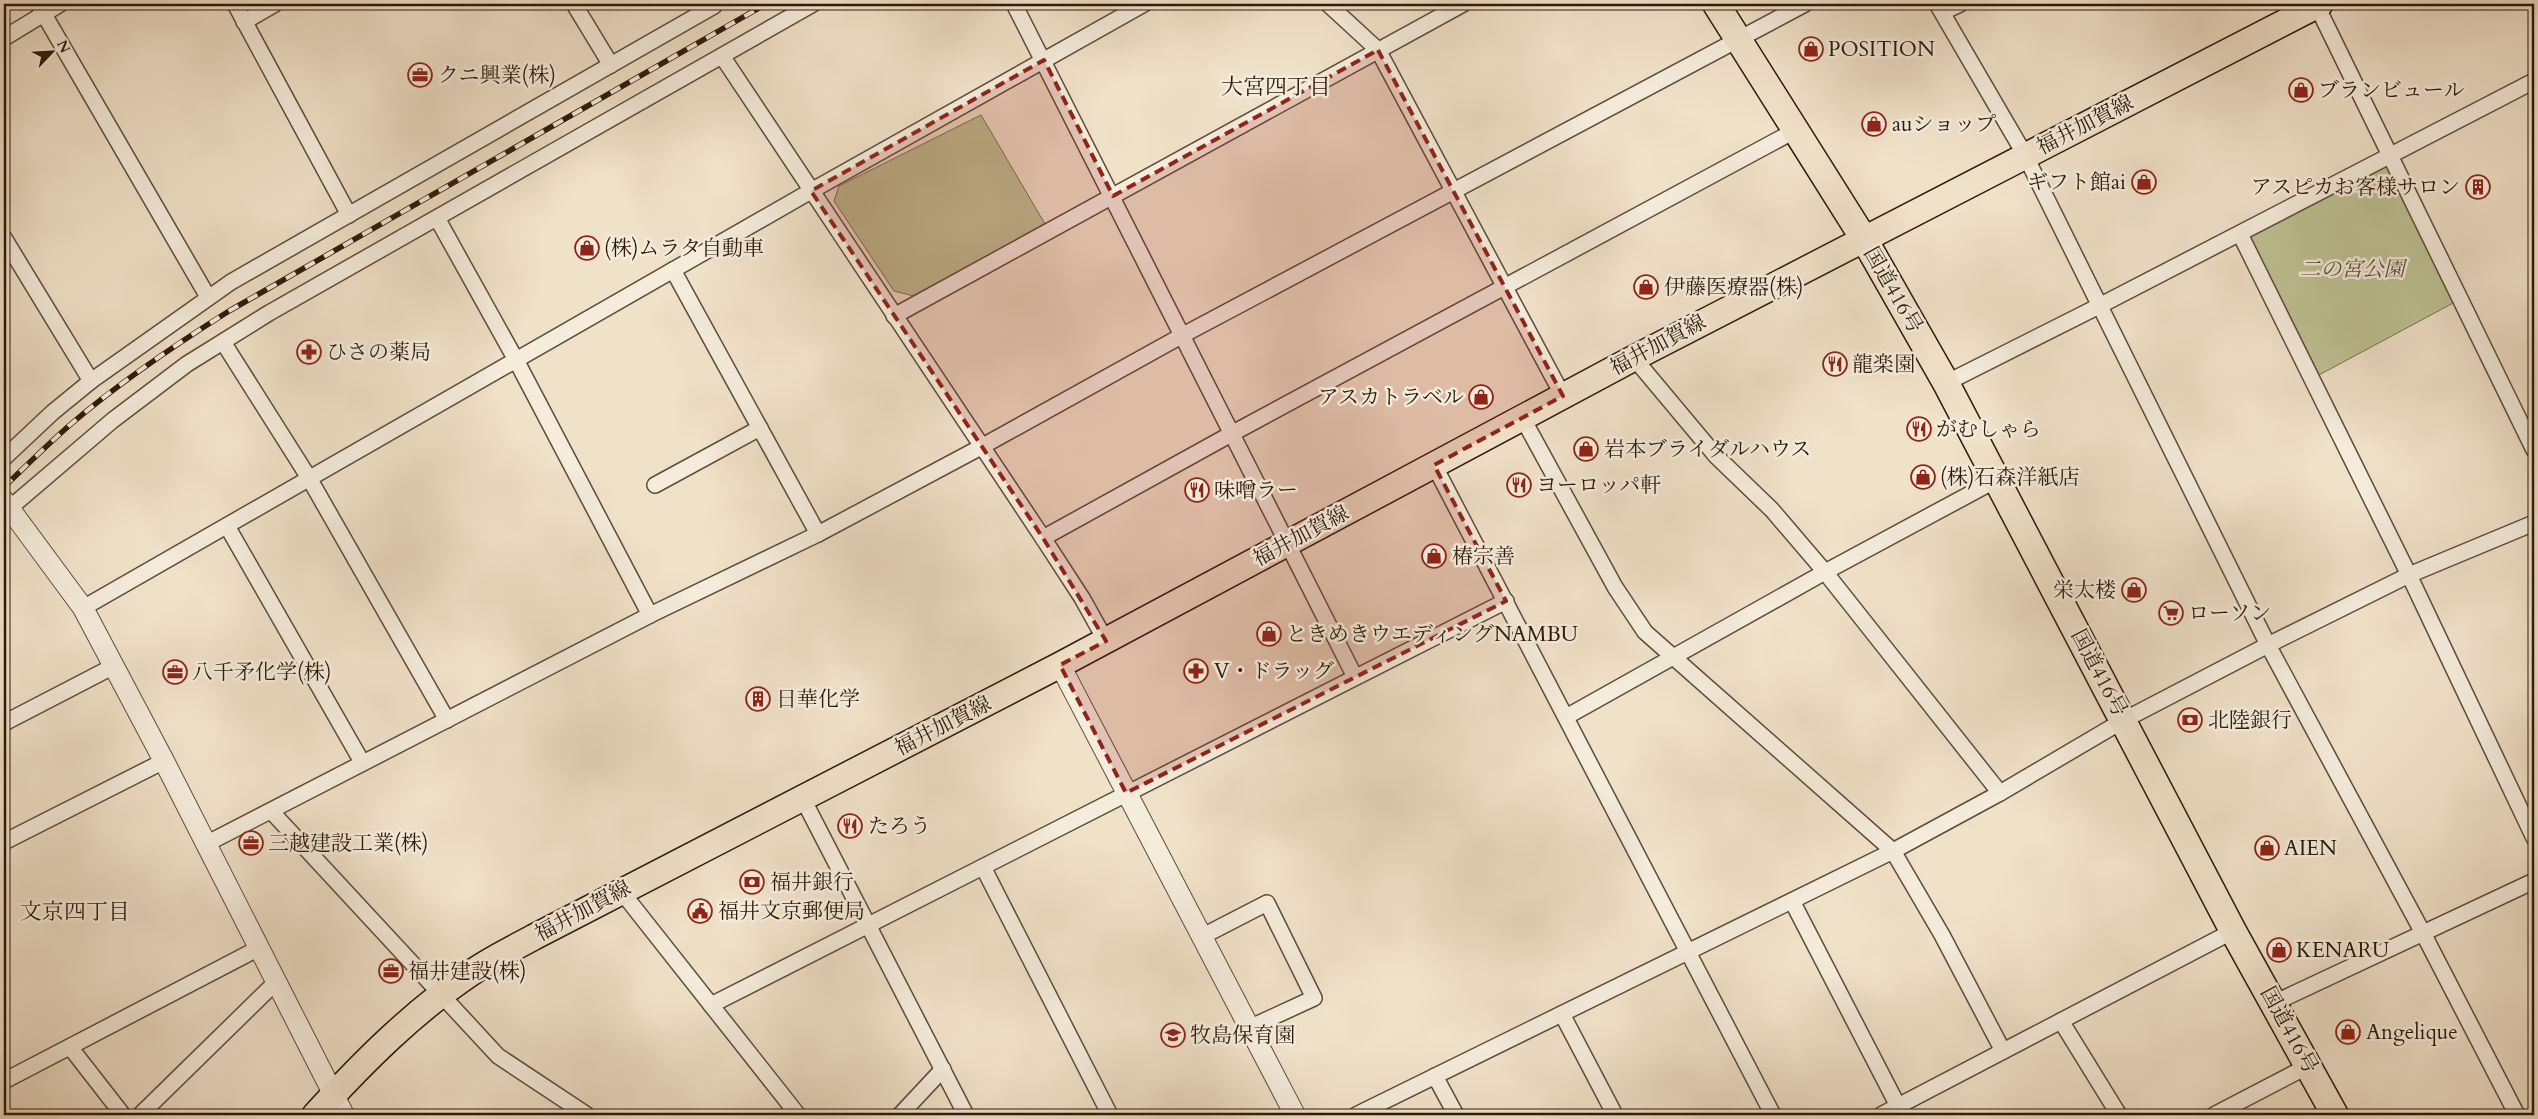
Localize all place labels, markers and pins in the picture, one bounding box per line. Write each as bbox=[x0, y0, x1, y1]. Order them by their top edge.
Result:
place label: POSITION bbox=[1828, 35, 1935, 64]
shop icon: POSITION bbox=[1798, 36, 1824, 62]
place label: クニ興業(株) bbox=[438, 61, 556, 90]
office icon: クニ興業(株) bbox=[407, 62, 433, 88]
place label: ブランビュール bbox=[2318, 76, 2465, 105]
shop icon: ブランビュール bbox=[2288, 77, 2314, 103]
place label: auショップ bbox=[1892, 110, 1996, 139]
shop icon: auショップ bbox=[1861, 111, 1887, 137]
place label: ギフト館ai bbox=[2027, 168, 2126, 197]
shop icon: ギフト館ai bbox=[2131, 169, 2157, 195]
place label: アスピカお客様サロン bbox=[2251, 173, 2460, 202]
building icon: アスピカお客様サロン bbox=[2465, 174, 2491, 200]
place label: (株)ムラタ自動車 bbox=[604, 234, 764, 263]
shop icon: (株)ムラタ自動車 bbox=[574, 235, 600, 261]
place label: 伊藤医療器(株) bbox=[1664, 273, 1803, 302]
shop icon: 伊藤医療器(株) bbox=[1633, 274, 1659, 300]
place label: ひさの薬局 bbox=[326, 338, 431, 367]
pharmacy icon: ひさの薬局 bbox=[296, 339, 322, 365]
place label: 龍楽園 bbox=[1852, 350, 1915, 379]
restaurant icon: 龍楽園 bbox=[1822, 351, 1848, 377]
place label: アスカトラベル bbox=[1318, 383, 1464, 412]
shop icon: アスカトラベル bbox=[1468, 384, 1494, 410]
place label: がむしゃら bbox=[1936, 415, 2041, 444]
restaurant icon: がむしゃら bbox=[1906, 416, 1932, 442]
place label: 岩本ブライダルハウス bbox=[1604, 435, 1811, 464]
shop icon: 岩本ブライダルハウス bbox=[1573, 436, 1599, 462]
place label: (株)石森洋紙店 bbox=[1940, 463, 2079, 492]
shop icon: (株)石森洋紙店 bbox=[1910, 464, 1936, 490]
place label: ヨーロッパ軒 bbox=[1536, 471, 1662, 500]
restaurant icon: ヨーロッパ軒 bbox=[1506, 472, 1532, 498]
place label: 味噌ラー bbox=[1214, 476, 1298, 505]
restaurant icon: 味噌ラー bbox=[1184, 477, 1210, 503]
place label: 椿宗善 bbox=[1452, 542, 1515, 571]
shop icon: 椿宗善 bbox=[1421, 543, 1447, 569]
place label: 栄太楼 bbox=[2053, 576, 2116, 605]
shop icon: 栄太楼 bbox=[2121, 577, 2147, 603]
place label: ローソン bbox=[2188, 599, 2271, 628]
supermarket icon: ローソン bbox=[2158, 600, 2184, 626]
place label: ときめきウエディングNAMBU bbox=[1286, 620, 1578, 649]
shop icon: ときめきウエディングNAMBU bbox=[1256, 621, 1282, 647]
place label: V・ドラッグ bbox=[1214, 657, 1334, 686]
place label: 八千矛化学(株) bbox=[192, 658, 331, 687]
pharmacy icon: V・ドラッグ bbox=[1183, 658, 1209, 684]
office icon: 八千矛化学(株) bbox=[162, 659, 188, 685]
place label: 日華化学 bbox=[776, 685, 860, 714]
building icon: 日華化学 bbox=[745, 686, 771, 712]
place label: 北陸銀行 bbox=[2208, 706, 2292, 735]
bank icon: 北陸銀行 bbox=[2177, 707, 2203, 733]
place label: たろう bbox=[868, 812, 931, 841]
restaurant icon: たろう bbox=[837, 813, 863, 839]
place label: 三越建設工業(株) bbox=[268, 829, 428, 858]
office icon: 三越建設工業(株) bbox=[238, 830, 264, 856]
place label: AIEN bbox=[2284, 834, 2337, 863]
shop icon: AIEN bbox=[2254, 835, 2280, 861]
place label: 福井銀行 bbox=[770, 868, 854, 897]
bank icon: 福井銀行 bbox=[739, 869, 765, 895]
place label: 福井文京郵便局 bbox=[718, 897, 865, 926]
public building icon: 福井文京郵便局 bbox=[687, 898, 713, 924]
place label: KENARU bbox=[2296, 936, 2389, 965]
shop icon: KENARU bbox=[2266, 937, 2292, 963]
place label: 福井建設(株) bbox=[408, 957, 526, 986]
office icon: 福井建設(株) bbox=[378, 958, 404, 984]
place label: Angelique bbox=[2366, 1018, 2458, 1047]
shop icon: Angelique bbox=[2335, 1019, 2361, 1045]
place label: 牧島保育園 bbox=[1190, 1021, 1295, 1050]
school or university icon: 牧島保育園 bbox=[1160, 1022, 1186, 1048]

